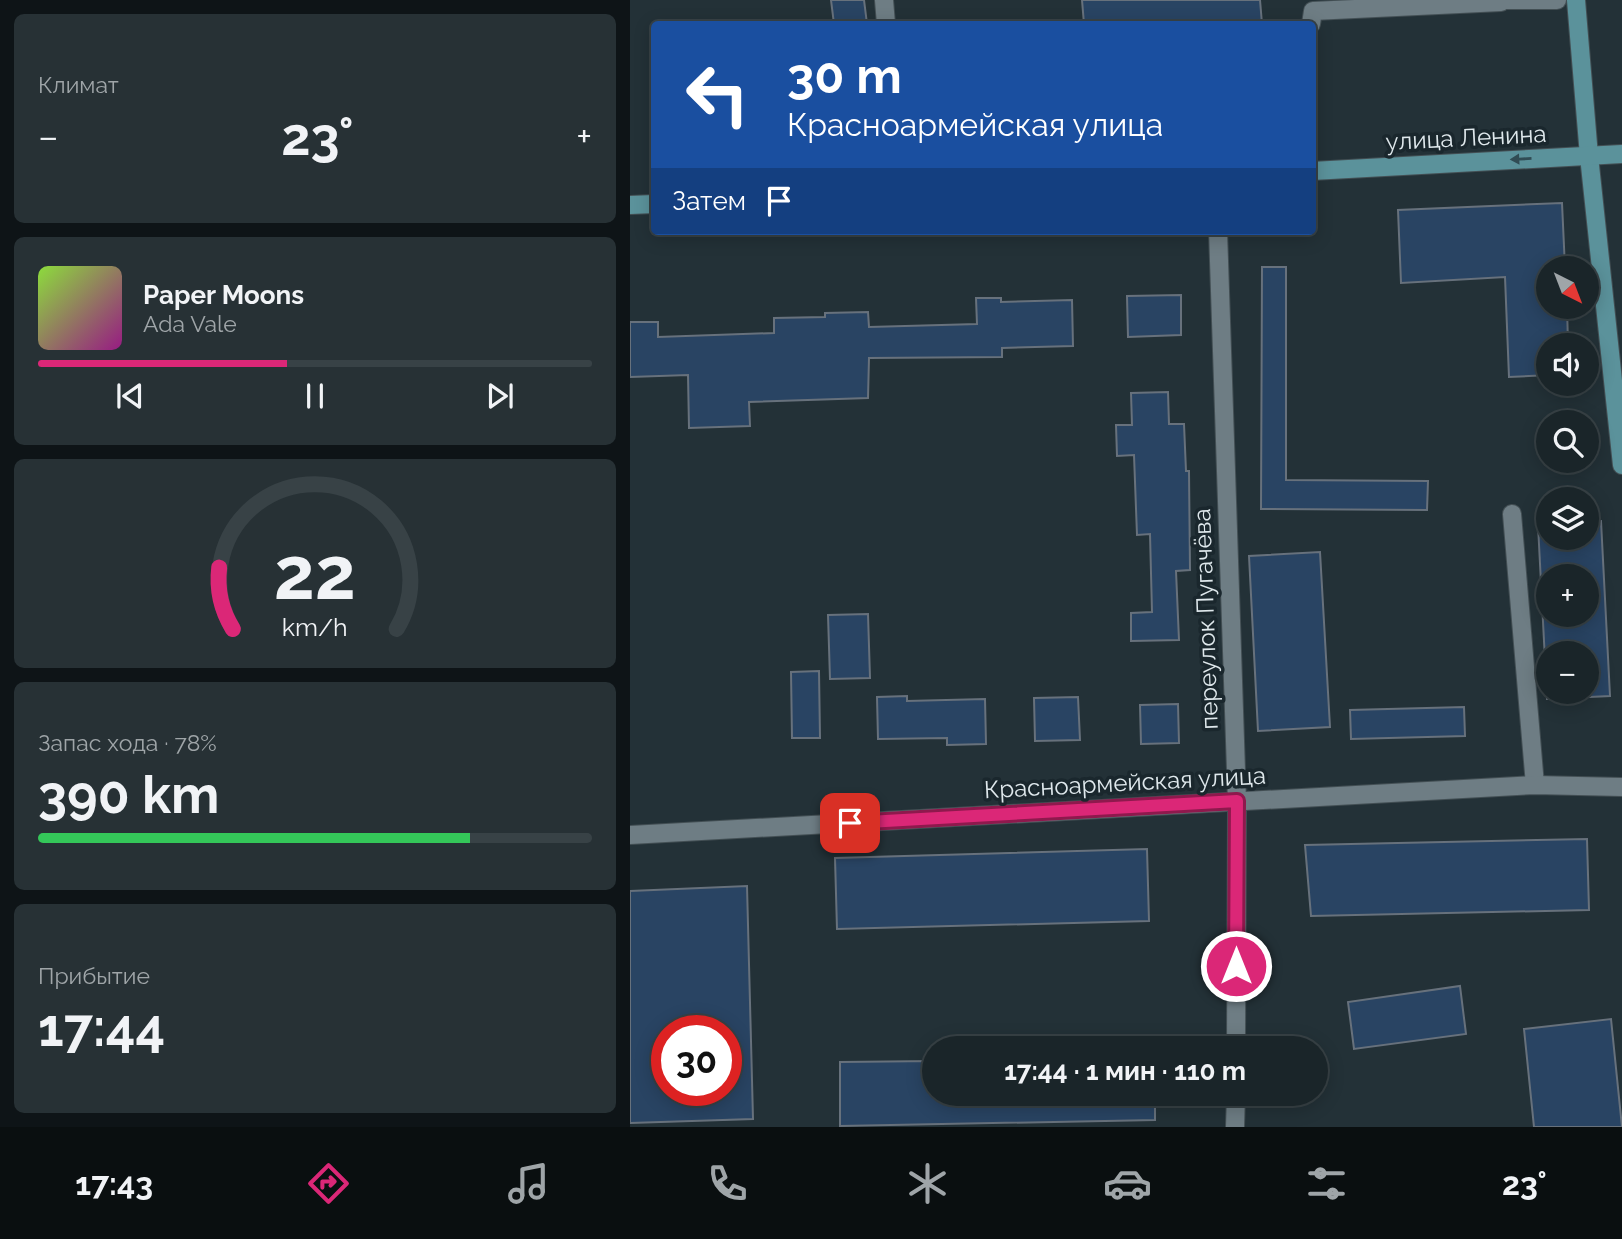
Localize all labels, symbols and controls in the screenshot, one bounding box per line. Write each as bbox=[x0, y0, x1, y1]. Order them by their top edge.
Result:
text: 30 m bbox=[787, 47, 902, 104]
icon: left bbox=[672, 49, 763, 140]
text: Климат bbox=[38, 71, 119, 98]
text: 23° bbox=[281, 106, 354, 167]
text: Красноармейская улица bbox=[787, 106, 1163, 143]
text: − bbox=[38, 114, 58, 159]
text: + bbox=[576, 114, 592, 159]
street label: улица Ленина bbox=[1385, 119, 1547, 156]
one-way arrow bbox=[1510, 154, 1532, 165]
icon: arrive bbox=[760, 182, 798, 220]
text: Затем bbox=[672, 186, 746, 216]
north arrow bbox=[1536, 256, 1600, 318]
map controls bbox=[1536, 256, 1599, 704]
text: Paper Moons bbox=[143, 280, 304, 310]
text: Ada Vale bbox=[143, 310, 237, 337]
button: sound bbox=[1536, 333, 1599, 396]
icon: previous bbox=[111, 377, 149, 415]
icon: pause bbox=[296, 377, 334, 415]
icon: next bbox=[481, 377, 519, 415]
button: search bbox=[1536, 410, 1599, 473]
button: layers bbox=[1536, 487, 1599, 550]
street label: переулок Пугачёва bbox=[1187, 508, 1224, 730]
text: 22 bbox=[274, 532, 356, 617]
button: + bbox=[1536, 564, 1599, 627]
text: km/h bbox=[282, 612, 348, 642]
button: − bbox=[1536, 641, 1599, 704]
text: Запас хода · 78% bbox=[38, 729, 217, 756]
street label: Красноармейская улица bbox=[983, 761, 1267, 804]
text: 390 km bbox=[38, 764, 219, 825]
pin bbox=[820, 793, 880, 853]
icon: arrive bbox=[831, 804, 869, 842]
position arrow bbox=[1199, 929, 1273, 1003]
text: Прибытие bbox=[38, 962, 150, 989]
text: 17:44 bbox=[38, 997, 165, 1058]
speed limit sign: 30 bbox=[651, 1015, 742, 1106]
text: 17:44 · 1 мин · 110 m bbox=[1004, 1056, 1246, 1086]
icon: directions bbox=[304, 1159, 353, 1208]
icon: music bbox=[504, 1159, 553, 1208]
icon: phone bbox=[703, 1159, 752, 1208]
icon: climate bbox=[903, 1159, 952, 1208]
icon: car bbox=[1103, 1159, 1152, 1208]
icon: filters bbox=[1302, 1159, 1351, 1208]
text: 17:43 bbox=[75, 1165, 153, 1202]
text: 23° bbox=[1502, 1165, 1547, 1202]

